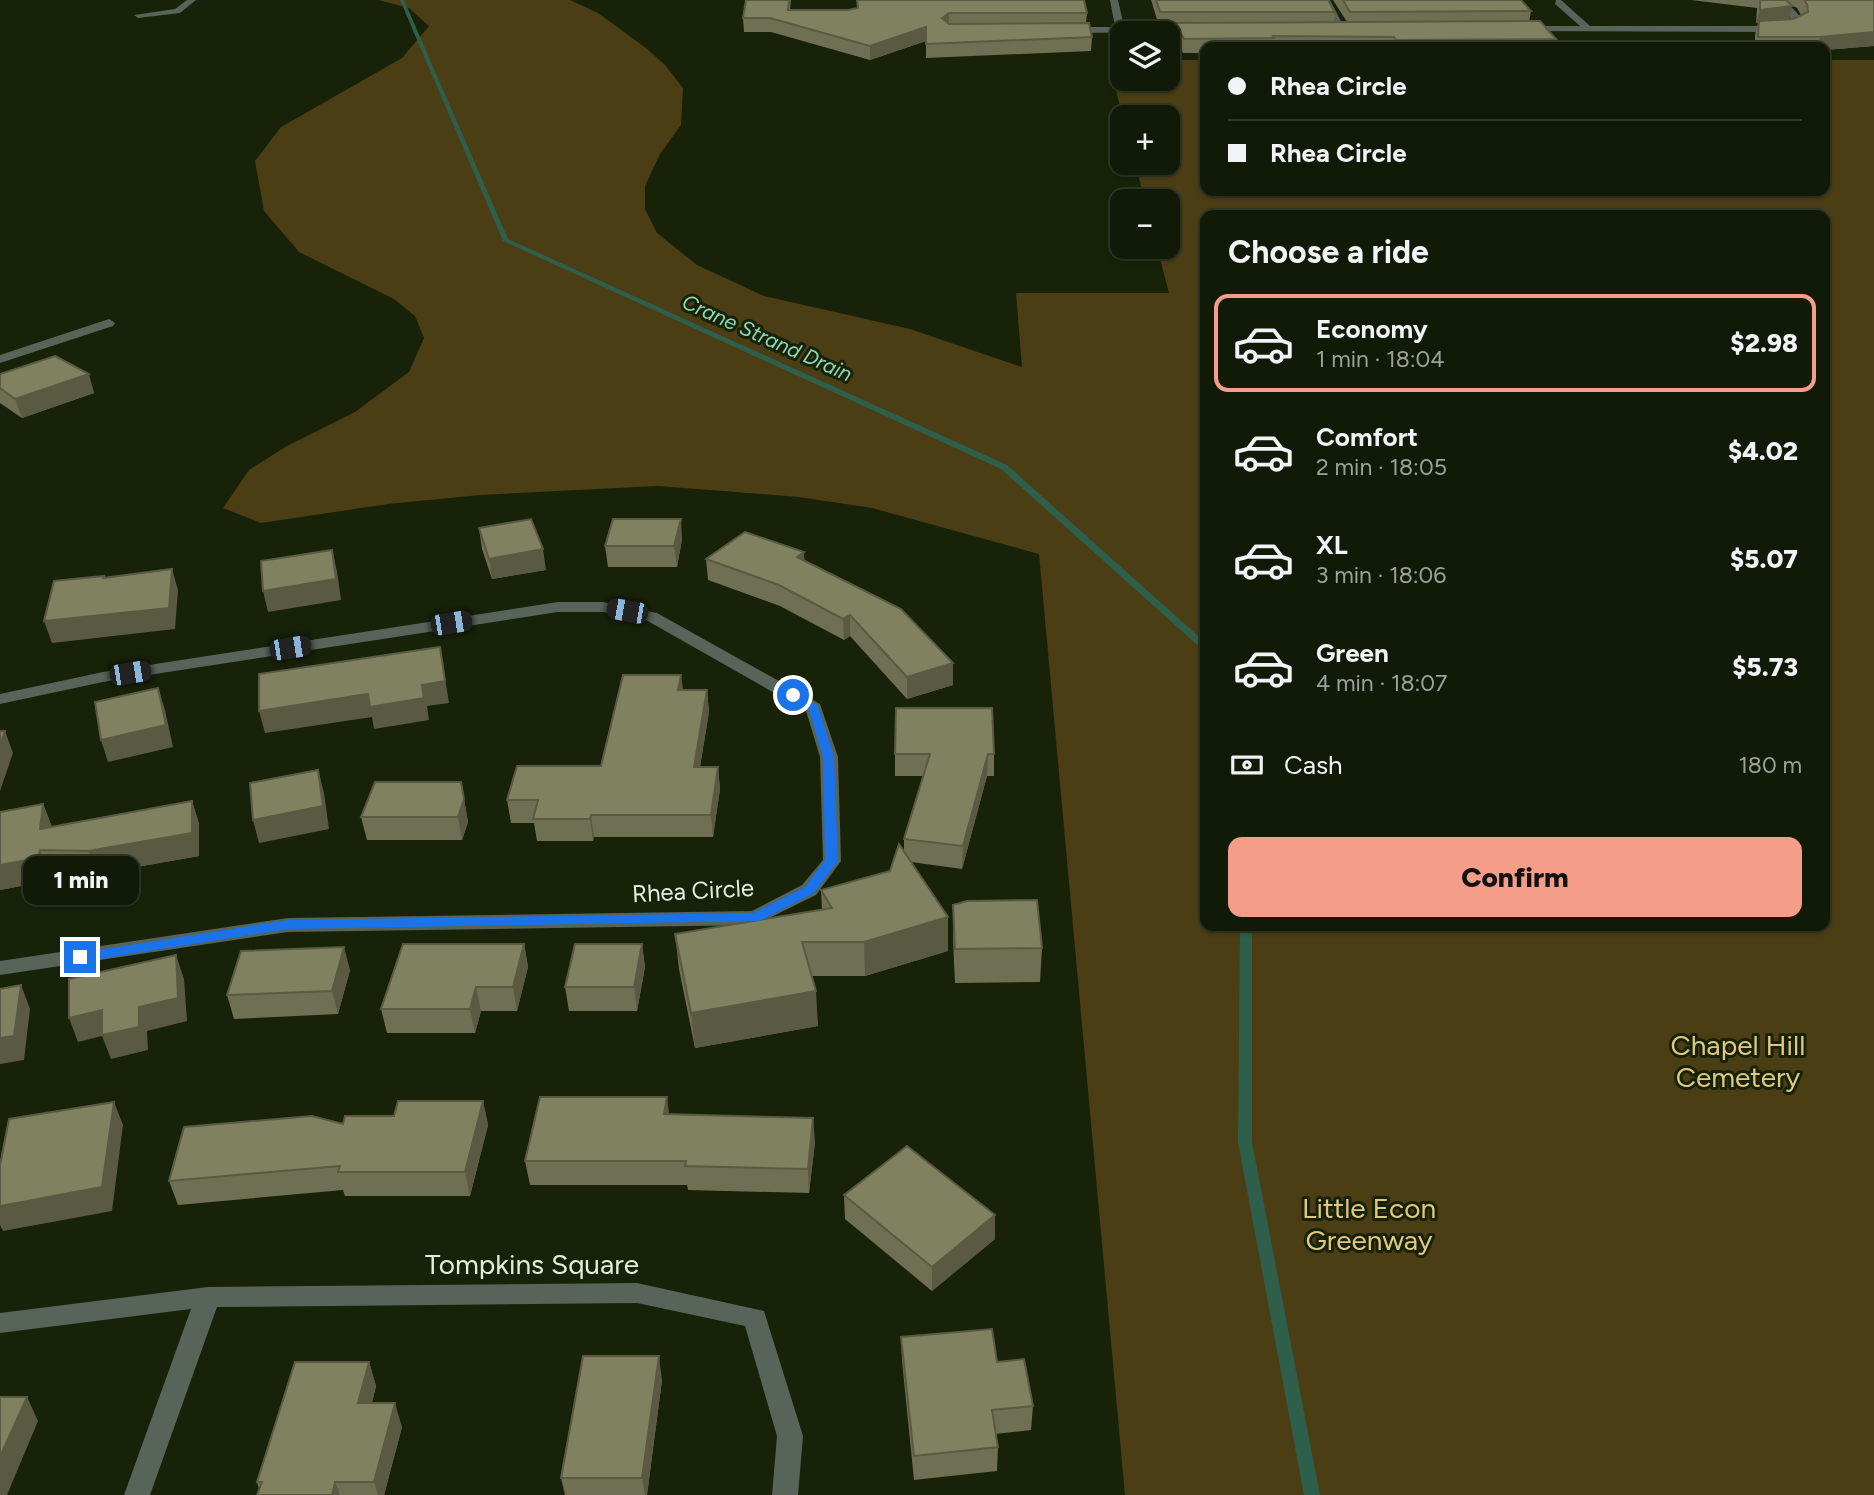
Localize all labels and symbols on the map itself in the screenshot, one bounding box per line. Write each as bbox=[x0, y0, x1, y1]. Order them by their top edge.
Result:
water label: Crane Strand Drain bbox=[678, 289, 856, 386]
car bbox=[605, 597, 650, 625]
car bbox=[429, 609, 474, 637]
car bbox=[268, 634, 313, 662]
car bbox=[108, 659, 153, 687]
route start bbox=[777, 679, 809, 711]
callout: 1 min bbox=[22, 856, 138, 904]
street label: Rhea Circle bbox=[631, 873, 755, 908]
route end bbox=[64, 941, 96, 973]
park label: Chapel Hill Cemetery bbox=[1671, 1028, 1805, 1094]
park label: Little Econ Greenway bbox=[1302, 1191, 1436, 1257]
street label: Tompkins Square bbox=[425, 1247, 639, 1281]

